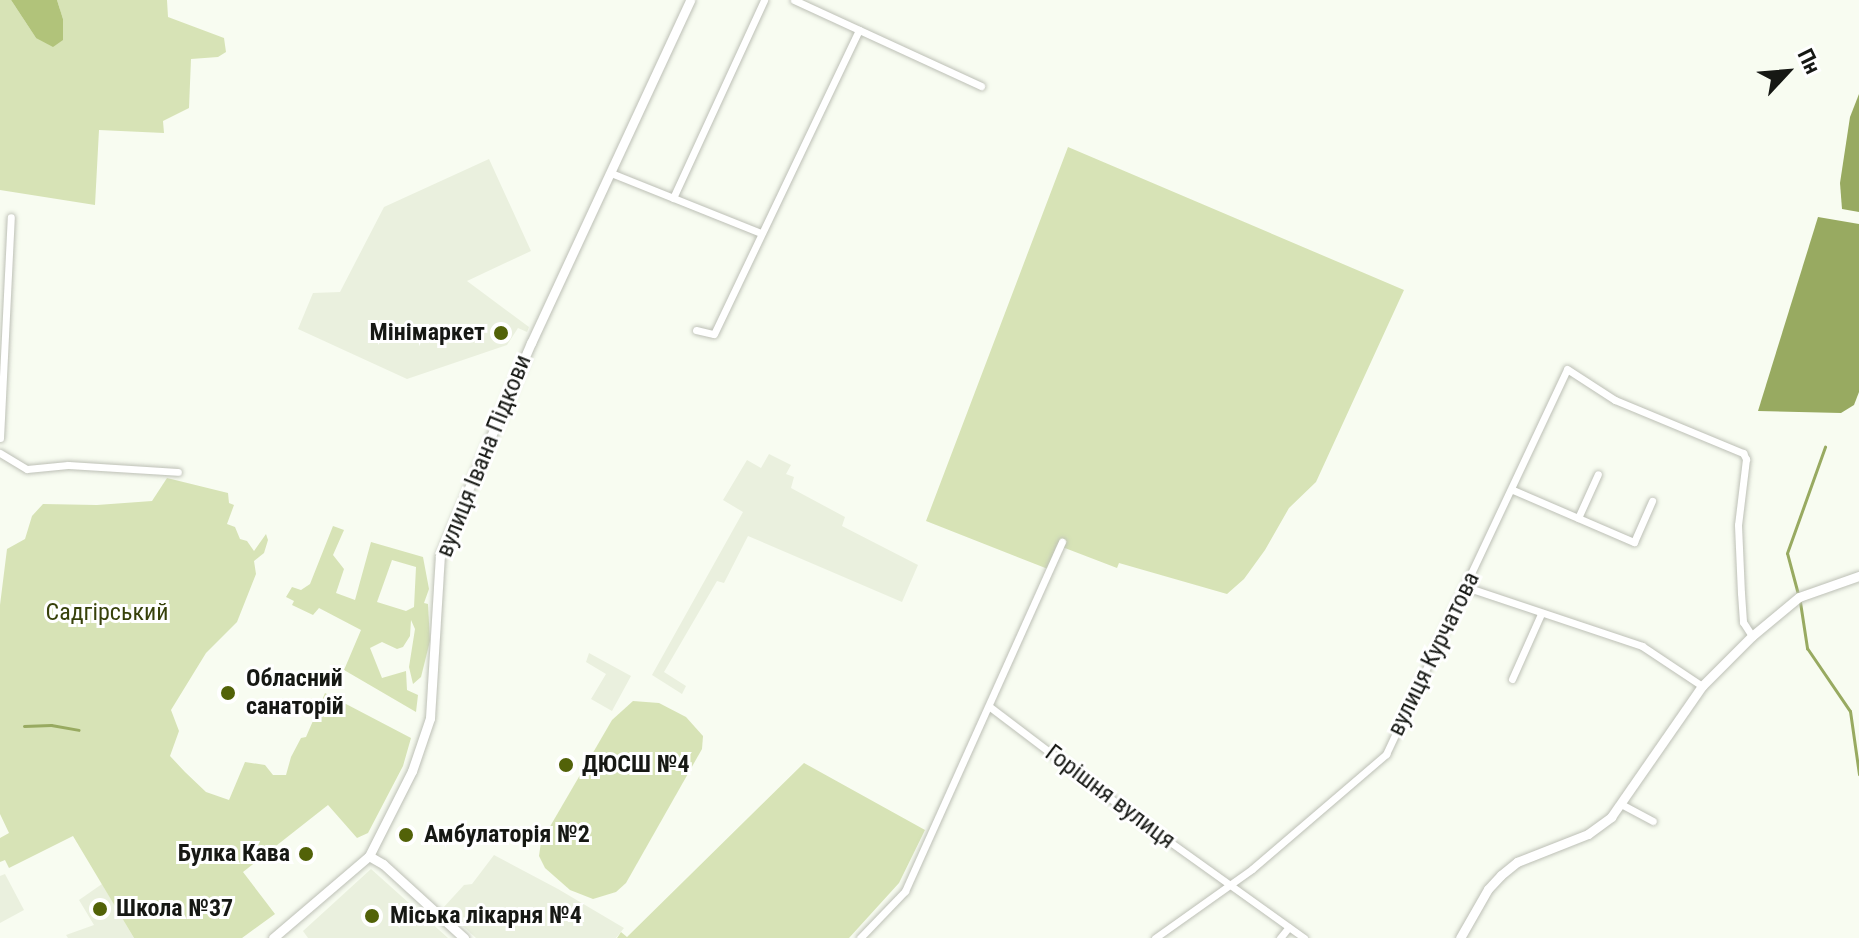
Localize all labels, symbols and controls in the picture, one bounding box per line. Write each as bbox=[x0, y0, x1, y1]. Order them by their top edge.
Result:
north arrow bbox=[1747, 32, 1827, 112]
text: Пн bbox=[1792, 45, 1826, 78]
place label: Мінімаркет bbox=[369, 319, 485, 347]
marker: Мінімаркет bbox=[492, 324, 510, 342]
street label: вулиця Івана Підкови bbox=[430, 351, 538, 561]
street label: вулиця Курчатова bbox=[1382, 567, 1486, 741]
park label: Садгірський bbox=[46, 599, 168, 627]
place label: Обласний санаторій bbox=[246, 665, 344, 721]
marker: Обласний санаторій bbox=[217, 682, 239, 704]
street label: Горішня вулиця bbox=[1039, 739, 1181, 855]
place label: ДЮСШ №4 bbox=[582, 751, 690, 779]
marker: ДЮСШ №4 bbox=[557, 756, 575, 774]
place label: Амбулаторія №2 bbox=[424, 821, 590, 849]
marker: Амбулаторія №2 bbox=[395, 824, 417, 846]
place label: Булка Кава bbox=[178, 840, 290, 868]
marker: Булка Кава bbox=[297, 845, 315, 863]
place label: Школа №37 bbox=[116, 895, 233, 923]
marker: Школа №37 bbox=[91, 900, 109, 918]
place label: Міська лікарня №4 bbox=[390, 902, 582, 930]
marker: Міська лікарня №4 bbox=[361, 905, 383, 927]

